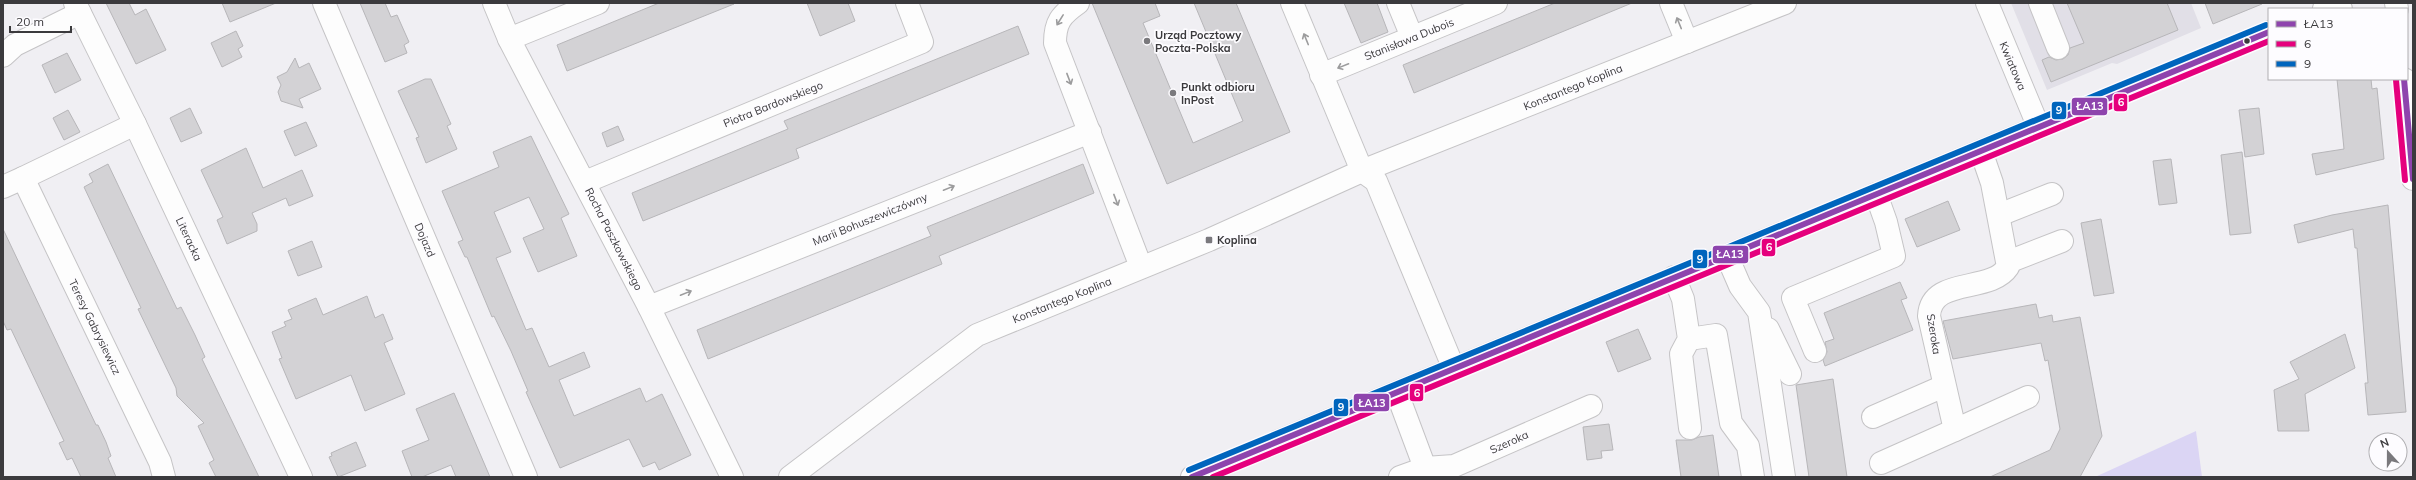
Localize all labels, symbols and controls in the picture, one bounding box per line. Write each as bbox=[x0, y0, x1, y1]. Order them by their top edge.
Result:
scale bar bbox=[10, 8, 71, 34]
legend bbox=[2268, 8, 2408, 80]
text: 20 m bbox=[16, 14, 44, 29]
one-way arrow bbox=[1056, 14, 1064, 25]
street label: Stanisława Dubois bbox=[1362, 15, 1456, 63]
text: ŁA13 bbox=[2303, 16, 2334, 31]
one-way arrow bbox=[1675, 17, 1683, 29]
place label: Urząd Pocztowy Poczta-Polska bbox=[1155, 28, 1241, 55]
one-way arrow bbox=[1302, 33, 1310, 45]
marker: Urząd Pocztowy Poczta-Polska bbox=[1142, 36, 1152, 46]
unlabelled marker bbox=[2242, 36, 2252, 46]
text: 6 bbox=[2304, 36, 2311, 51]
street label: Kwiatowa bbox=[1996, 40, 2030, 92]
text: 9 bbox=[2304, 56, 2311, 71]
street label: Konstantego Koplina bbox=[1521, 61, 1625, 113]
one-way arrow bbox=[1338, 62, 1350, 70]
one-way arrow bbox=[1066, 73, 1073, 85]
street label: Piotra Bardowskiego bbox=[721, 78, 825, 130]
place label: Punkt odbioru InPost bbox=[1181, 80, 1255, 107]
marker: Punkt odbioru InPost bbox=[1168, 88, 1178, 98]
line badge: 6 bbox=[2113, 93, 2128, 112]
text: 6 bbox=[2118, 95, 2125, 109]
line badge: ŁA13 bbox=[2071, 97, 2108, 116]
text: ŁA13 bbox=[2075, 99, 2104, 113]
line badge: 9 bbox=[2051, 101, 2067, 120]
text: 9 bbox=[2056, 103, 2063, 117]
one-way arrow bbox=[943, 183, 955, 191]
street label: Rocha Paszkowskiego bbox=[582, 185, 646, 293]
street label: Marii Bohuszewiczówny bbox=[810, 189, 930, 248]
one-way arrow bbox=[1112, 194, 1120, 206]
street label: Literacka bbox=[173, 215, 205, 263]
street label: Dojazd bbox=[412, 221, 438, 259]
place label: Koplina bbox=[1217, 233, 1257, 247]
marker: Koplina bbox=[1204, 235, 1214, 245]
line badge: 6 bbox=[1761, 238, 1776, 257]
text: 6 bbox=[1766, 240, 1773, 254]
line badge: ŁA13 bbox=[1712, 245, 1749, 264]
text: ŁA13 bbox=[1715, 247, 1744, 261]
line badge: 9 bbox=[1692, 249, 1708, 269]
text: 9 bbox=[1697, 252, 1704, 266]
street label: Konstantego Koplina bbox=[1010, 274, 1114, 326]
street label: Teresy Gabrysiewicz bbox=[66, 277, 124, 377]
one-way arrow bbox=[679, 288, 691, 296]
street label: Szeroka bbox=[1924, 313, 1944, 355]
line badge: 6 bbox=[1409, 383, 1424, 402]
text: 6 bbox=[1414, 386, 1421, 400]
line badge: ŁA13 bbox=[1353, 393, 1390, 412]
text: ŁA13 bbox=[1357, 396, 1386, 410]
line badge: 9 bbox=[1333, 398, 1349, 417]
text: 9 bbox=[1338, 400, 1345, 414]
street label: Szeroka bbox=[1487, 427, 1531, 457]
north arrow bbox=[2368, 432, 2408, 472]
text: N bbox=[2378, 435, 2391, 451]

